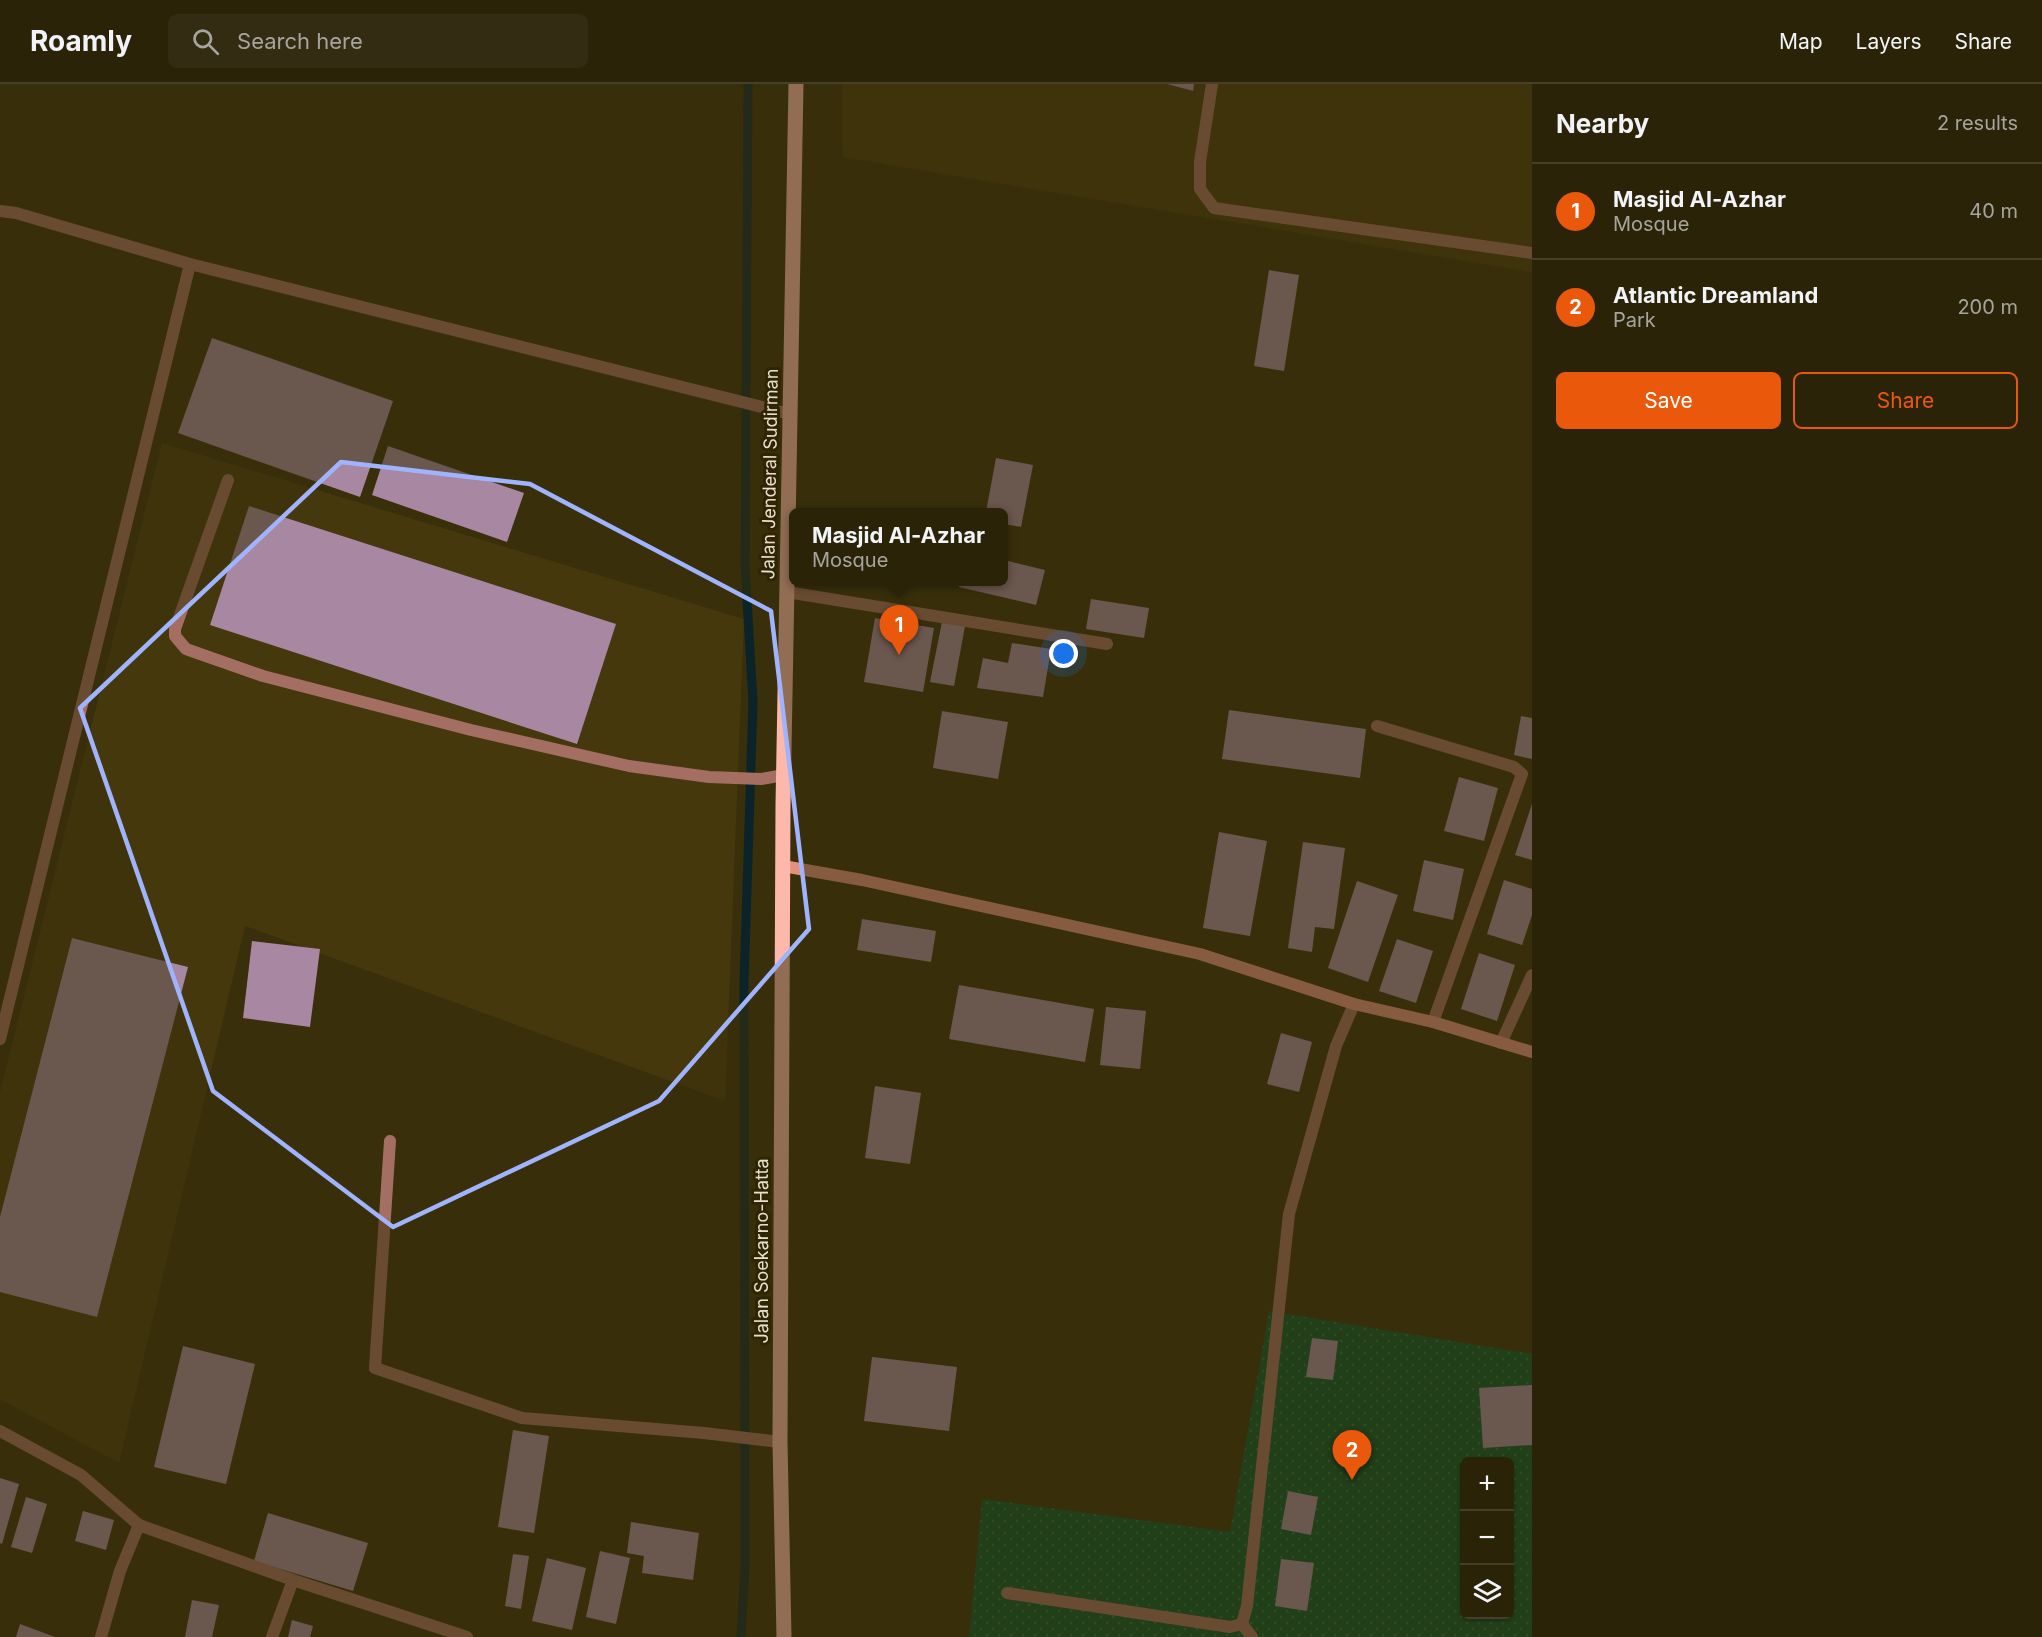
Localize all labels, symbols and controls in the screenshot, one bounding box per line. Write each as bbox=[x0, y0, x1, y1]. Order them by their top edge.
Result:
search box bbox=[168, 14, 588, 68]
text: Roamly bbox=[30, 24, 132, 58]
icon: search bbox=[189, 25, 222, 58]
text: Search here bbox=[237, 28, 363, 54]
text: Map bbox=[1779, 29, 1823, 54]
text: Layers bbox=[1856, 29, 1922, 54]
text: Share bbox=[1955, 29, 2012, 54]
text: Nearby bbox=[1556, 108, 1649, 139]
text: 2 results bbox=[1937, 111, 2018, 135]
text: Masjid Al-Azhar bbox=[1613, 186, 1786, 212]
text: 1 bbox=[1571, 199, 1580, 223]
text: 40 m bbox=[1969, 199, 2018, 223]
text: Mosque bbox=[1613, 212, 1689, 236]
text: Atlantic Dreamland bbox=[1613, 282, 1818, 308]
text: 2 bbox=[1569, 295, 1582, 319]
text: 200 m bbox=[1957, 295, 2018, 319]
text: Park bbox=[1613, 308, 1656, 332]
street label: Jalan Jenderal Sudirman bbox=[757, 368, 782, 580]
button: Save bbox=[1556, 372, 1781, 429]
button: Share bbox=[1793, 372, 2018, 429]
popup bbox=[789, 508, 1008, 586]
text: Masjid Al-Azhar bbox=[812, 522, 985, 548]
text: Mosque bbox=[812, 548, 888, 572]
pin: 1 bbox=[880, 606, 918, 655]
your location bbox=[1049, 639, 1078, 668]
street label: Jalan Soekarno-Hatta bbox=[751, 1158, 772, 1344]
pin: 2 bbox=[1332, 1430, 1372, 1480]
map controls bbox=[1460, 1457, 1514, 1619]
button: + bbox=[1460, 1457, 1514, 1511]
button: − bbox=[1460, 1511, 1514, 1565]
button: layers bbox=[1460, 1565, 1514, 1619]

